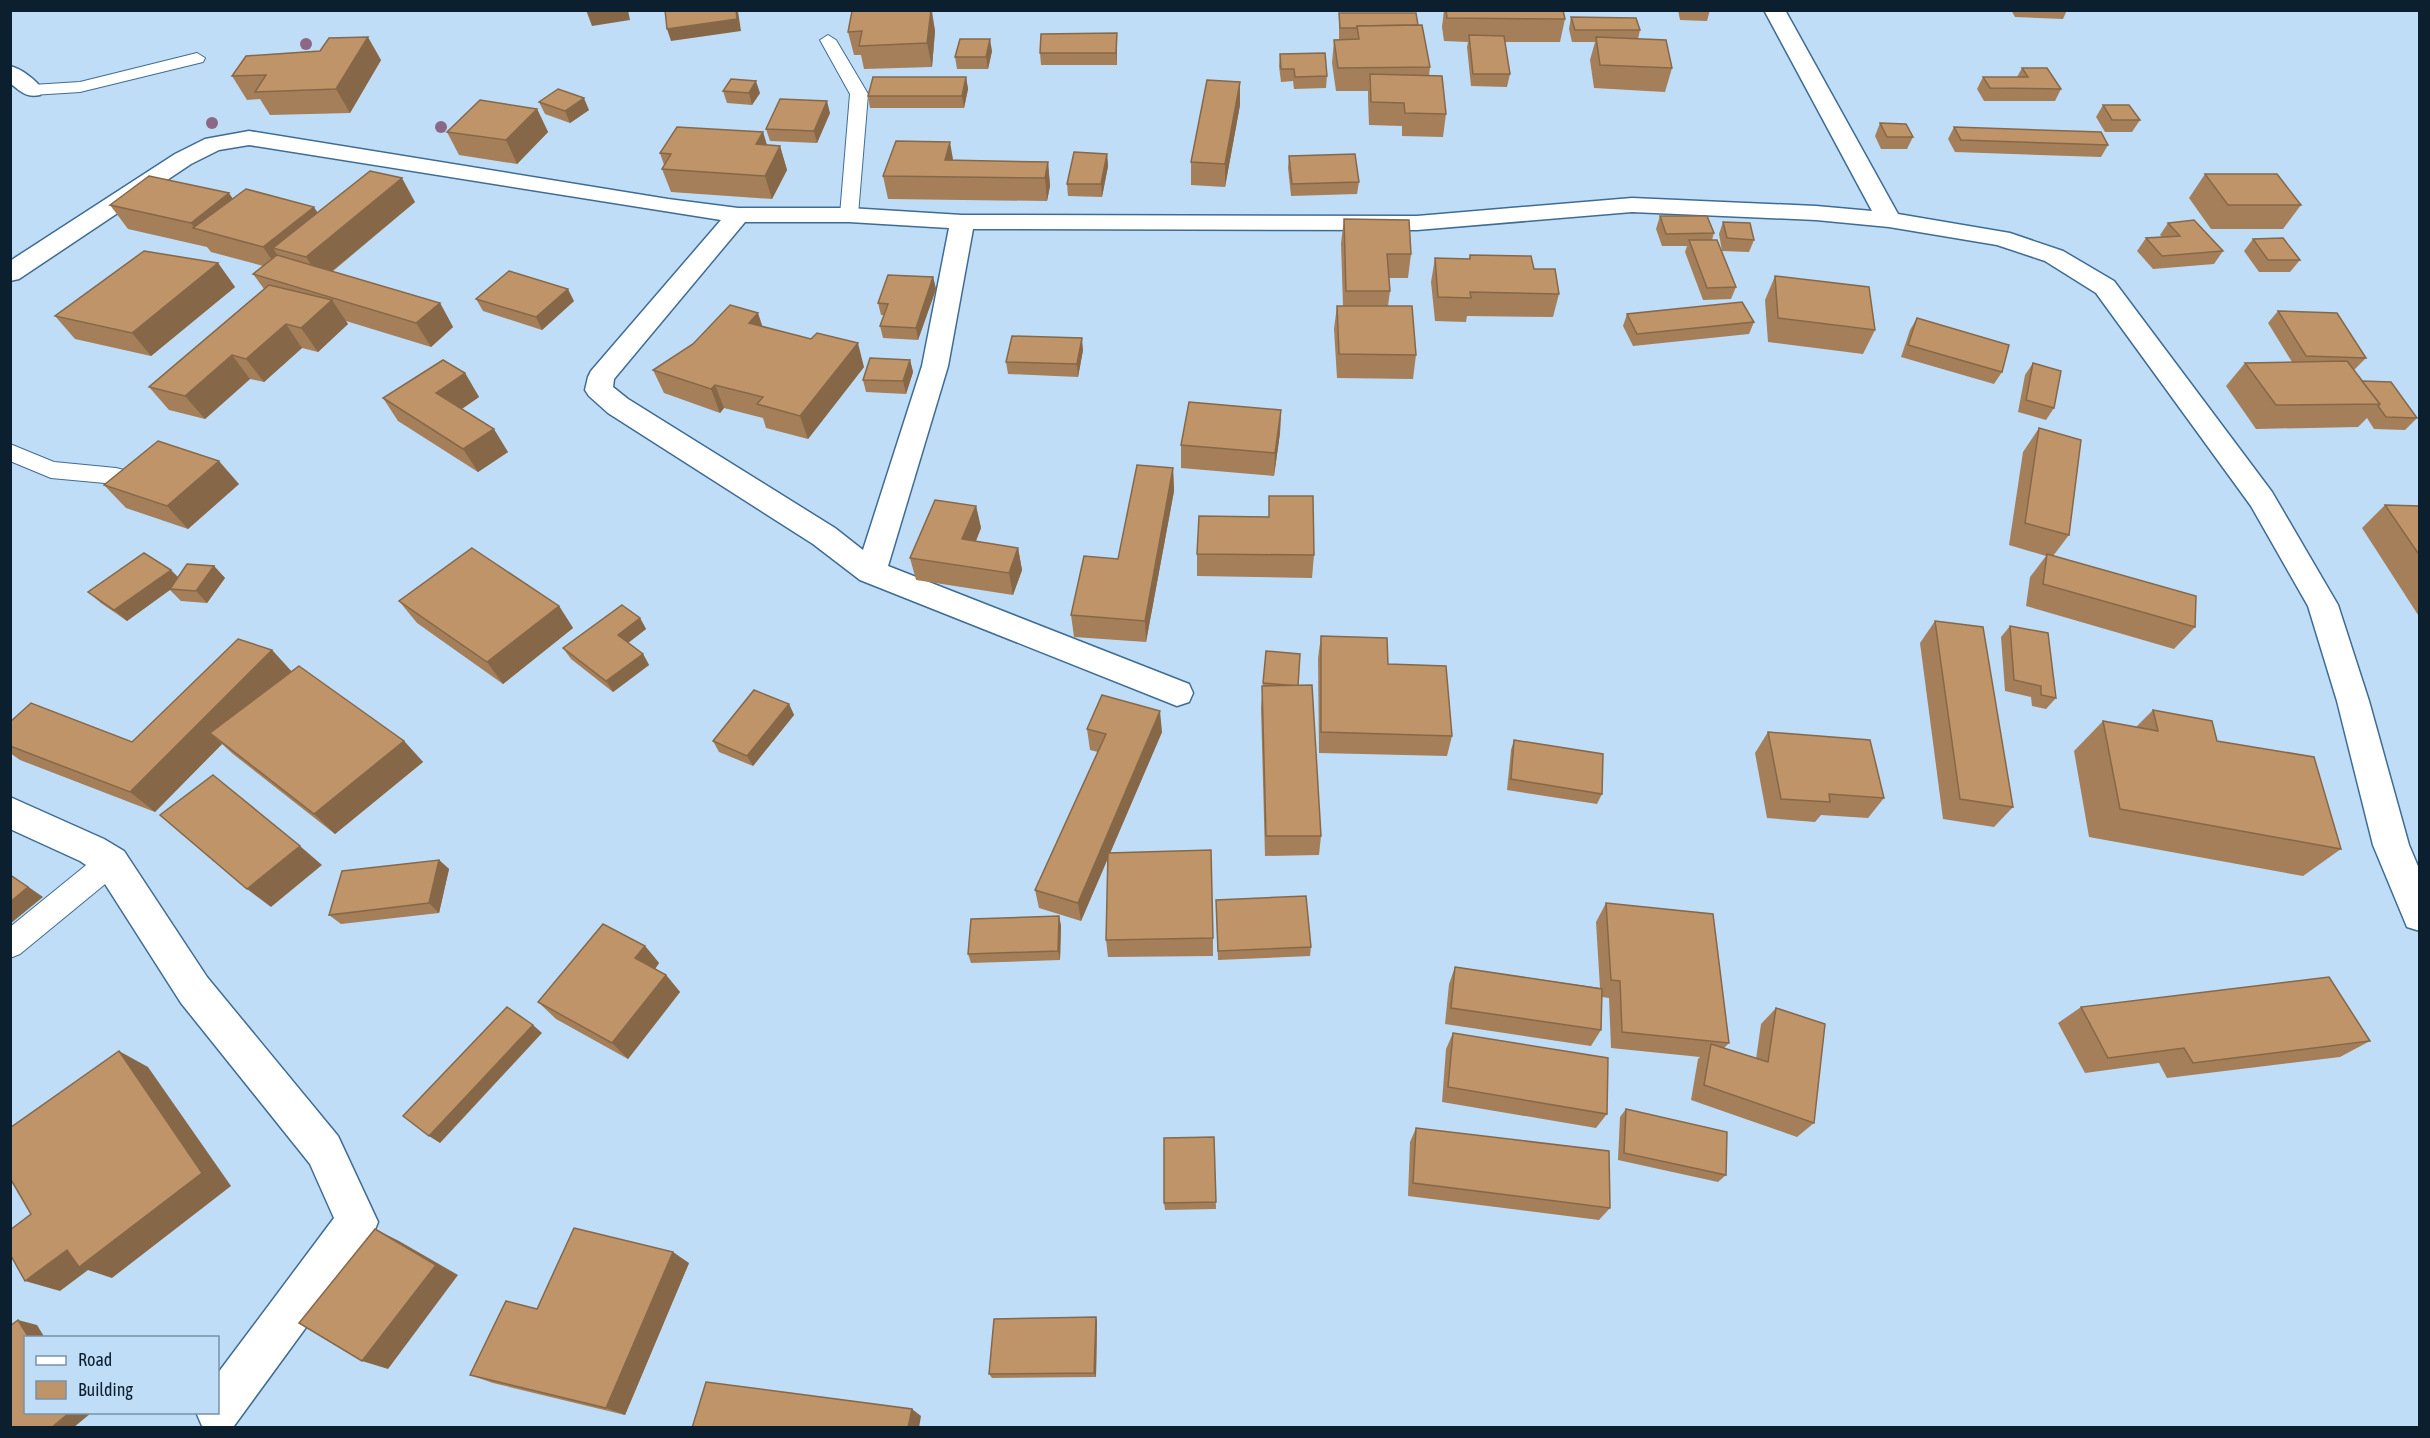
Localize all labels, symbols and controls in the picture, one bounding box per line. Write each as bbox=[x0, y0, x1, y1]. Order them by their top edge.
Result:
legend bbox=[24, 1336, 219, 1414]
text: Road bbox=[78, 1349, 112, 1370]
text: Building bbox=[78, 1379, 133, 1400]

